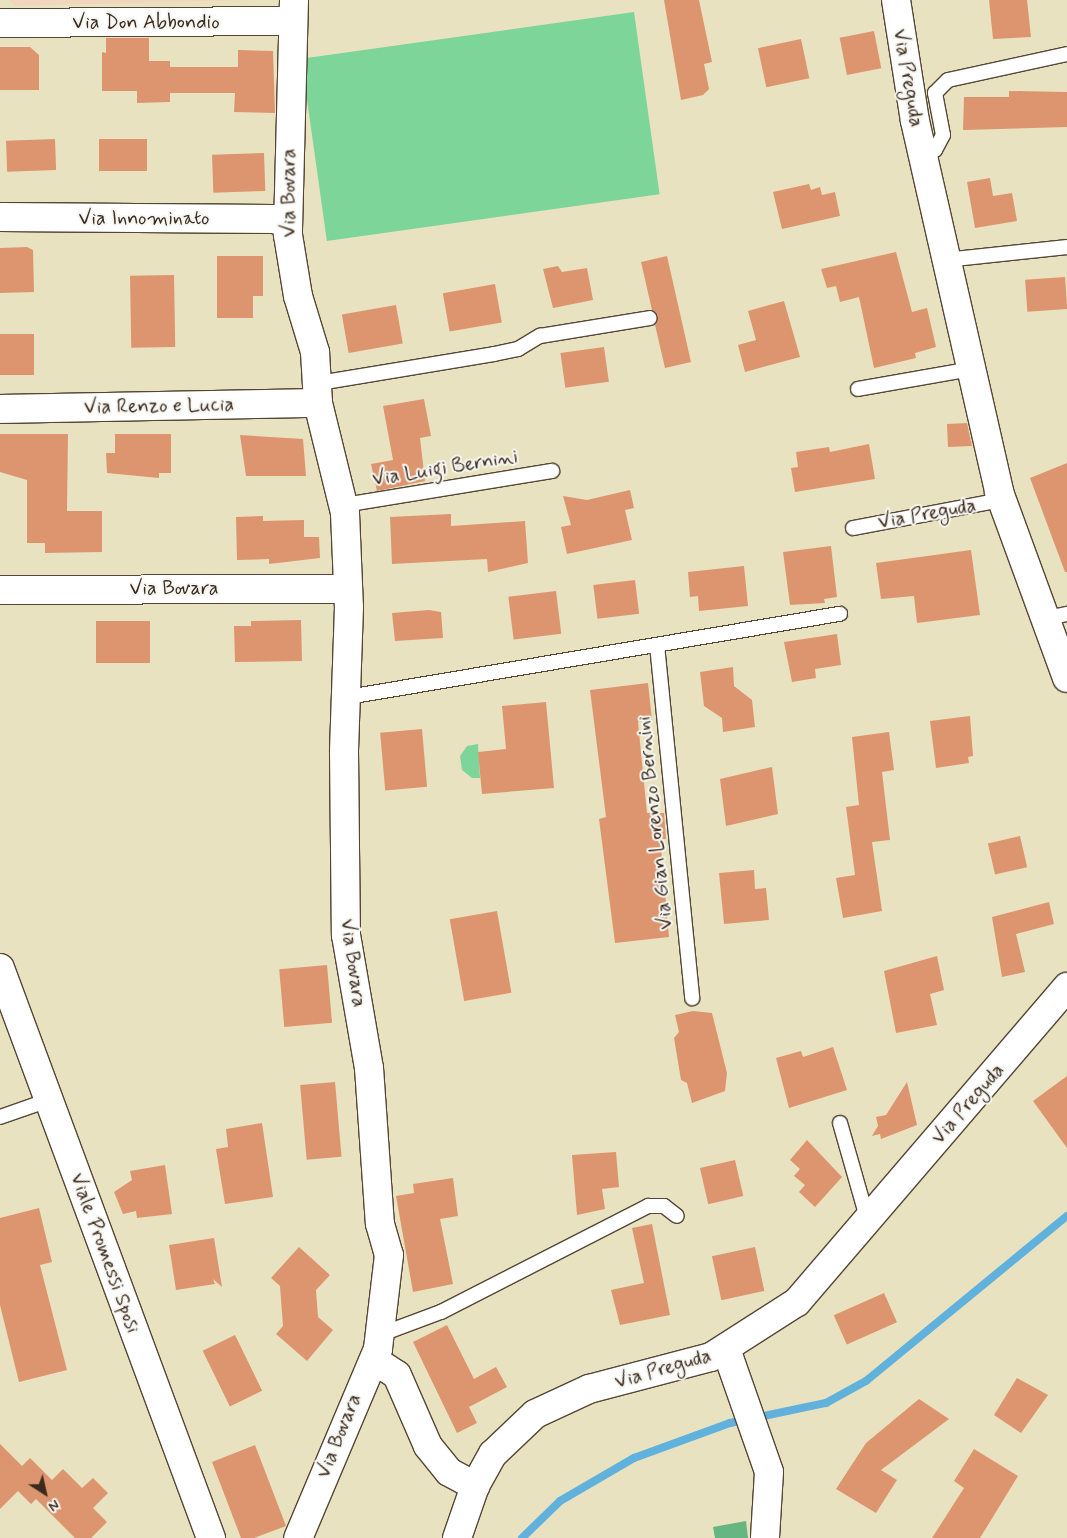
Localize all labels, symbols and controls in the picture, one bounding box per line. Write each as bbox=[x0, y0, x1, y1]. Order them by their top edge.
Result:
street label: Via Don Abbondio bbox=[70, 10, 222, 34]
street label: Via Preguda bbox=[888, 27, 928, 129]
street label: Via Bovara bbox=[277, 148, 301, 238]
street label: Via Innominato bbox=[78, 206, 210, 230]
street label: Via Renzo e Lucia bbox=[83, 393, 235, 419]
street label: Via Luigi Bernini bbox=[372, 445, 518, 491]
street label: Via Preguda bbox=[876, 494, 978, 534]
street label: Via Bovara bbox=[129, 576, 219, 600]
street label: Via Gian Lorenzo Bernini bbox=[632, 713, 678, 933]
street label: Via Bovara bbox=[335, 917, 371, 1009]
street label: Via Preguda bbox=[926, 1058, 1010, 1150]
street label: Viale Promessi Sposi bbox=[65, 1170, 145, 1336]
street label: Via Preguda bbox=[612, 1344, 714, 1394]
street label: Via Bovara bbox=[311, 1390, 367, 1482]
north arrow bbox=[20, 1468, 70, 1518]
text: N bbox=[45, 1495, 63, 1515]

